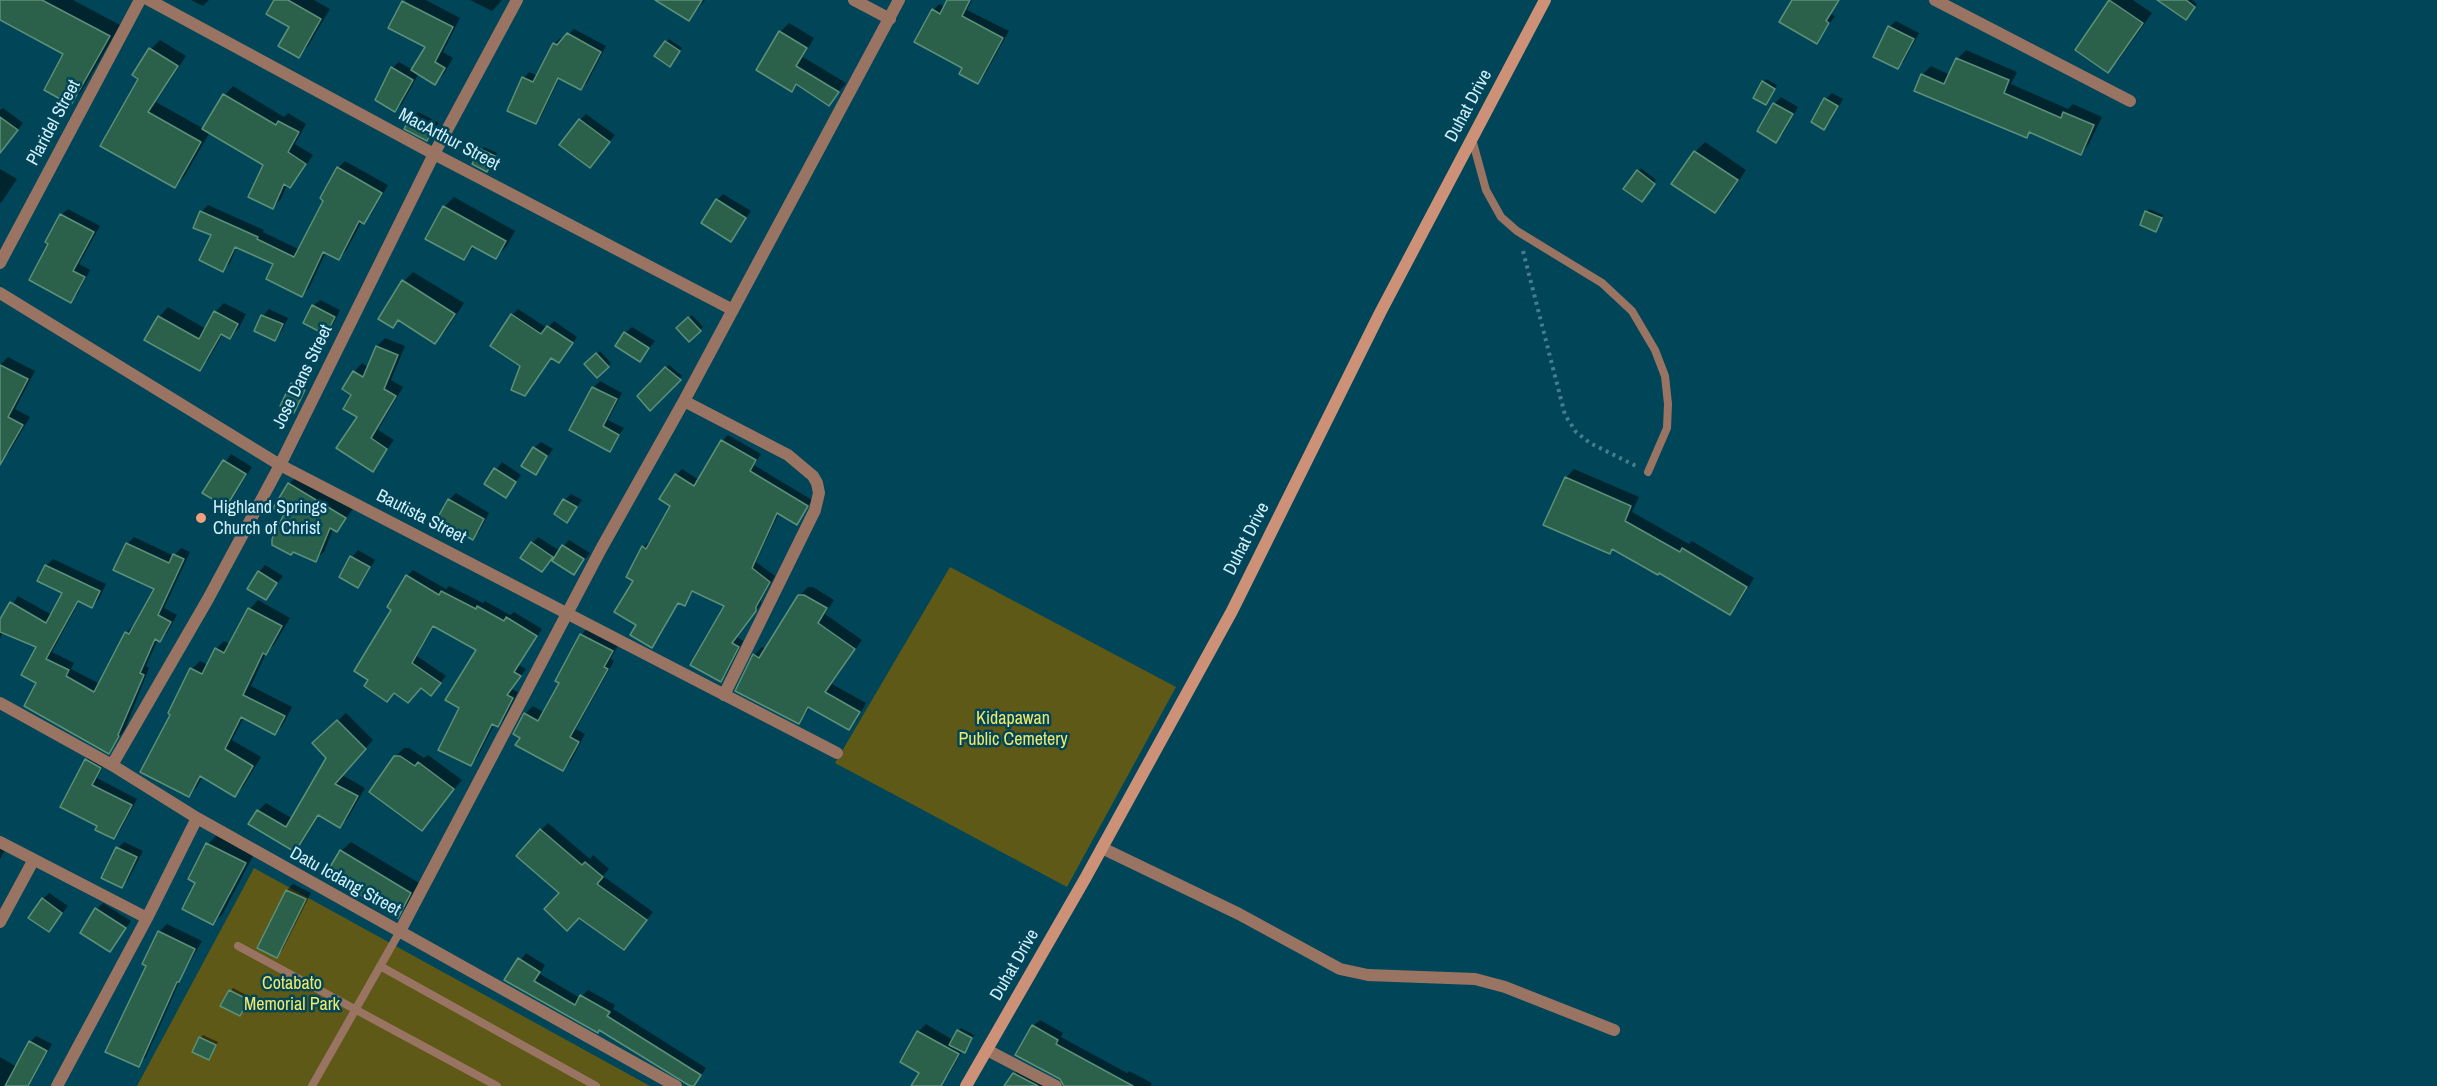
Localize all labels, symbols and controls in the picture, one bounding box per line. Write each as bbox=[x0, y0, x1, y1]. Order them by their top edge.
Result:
street label: Duhat Drive bbox=[1441, 66, 1497, 146]
street label: Plaridel Street bbox=[23, 77, 85, 169]
street label: MacArthur Street bbox=[395, 104, 503, 176]
street label: Jose Dans Street bbox=[268, 321, 338, 433]
street label: Bautista Street bbox=[373, 485, 469, 549]
place label: Highland Springs Church of Christ bbox=[213, 497, 327, 540]
street label: Duhat Drive bbox=[1220, 499, 1274, 579]
marker: Highland Springs Church of Christ bbox=[194, 511, 208, 525]
park label: Kidapawan Public Cemetery bbox=[958, 708, 1068, 750]
street label: Datu Icdang Street bbox=[286, 843, 404, 921]
street label: Duhat Drive bbox=[986, 926, 1044, 1004]
park label: Cotabato Memorial Park bbox=[244, 973, 340, 1016]

